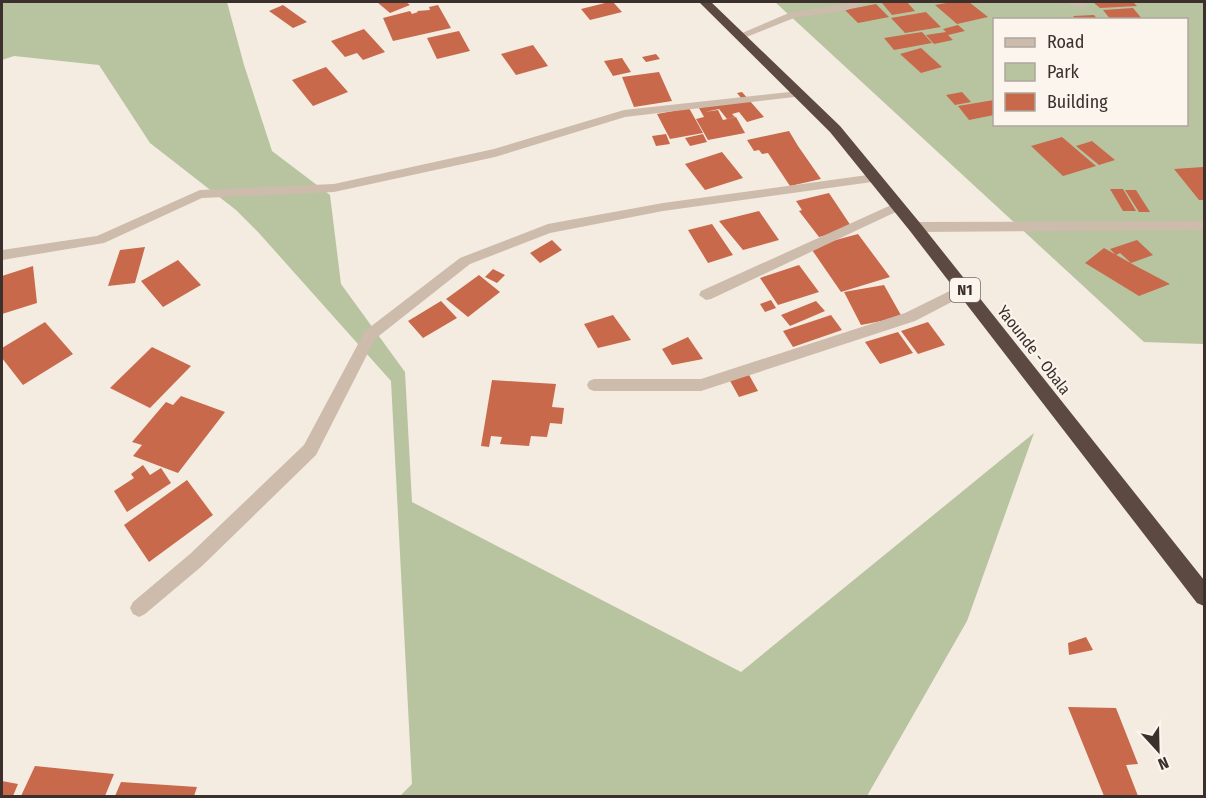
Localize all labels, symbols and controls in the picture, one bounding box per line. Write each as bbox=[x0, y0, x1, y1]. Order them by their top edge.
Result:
legend bbox=[993, 18, 1188, 126]
text: Road bbox=[1047, 31, 1084, 53]
text: Park bbox=[1047, 61, 1080, 83]
text: Building bbox=[1047, 91, 1108, 113]
road number: N1 bbox=[950, 278, 980, 302]
street label: Yaounde - Obala bbox=[993, 302, 1075, 398]
north arrow bbox=[1128, 720, 1188, 780]
text: N bbox=[1155, 753, 1171, 774]

